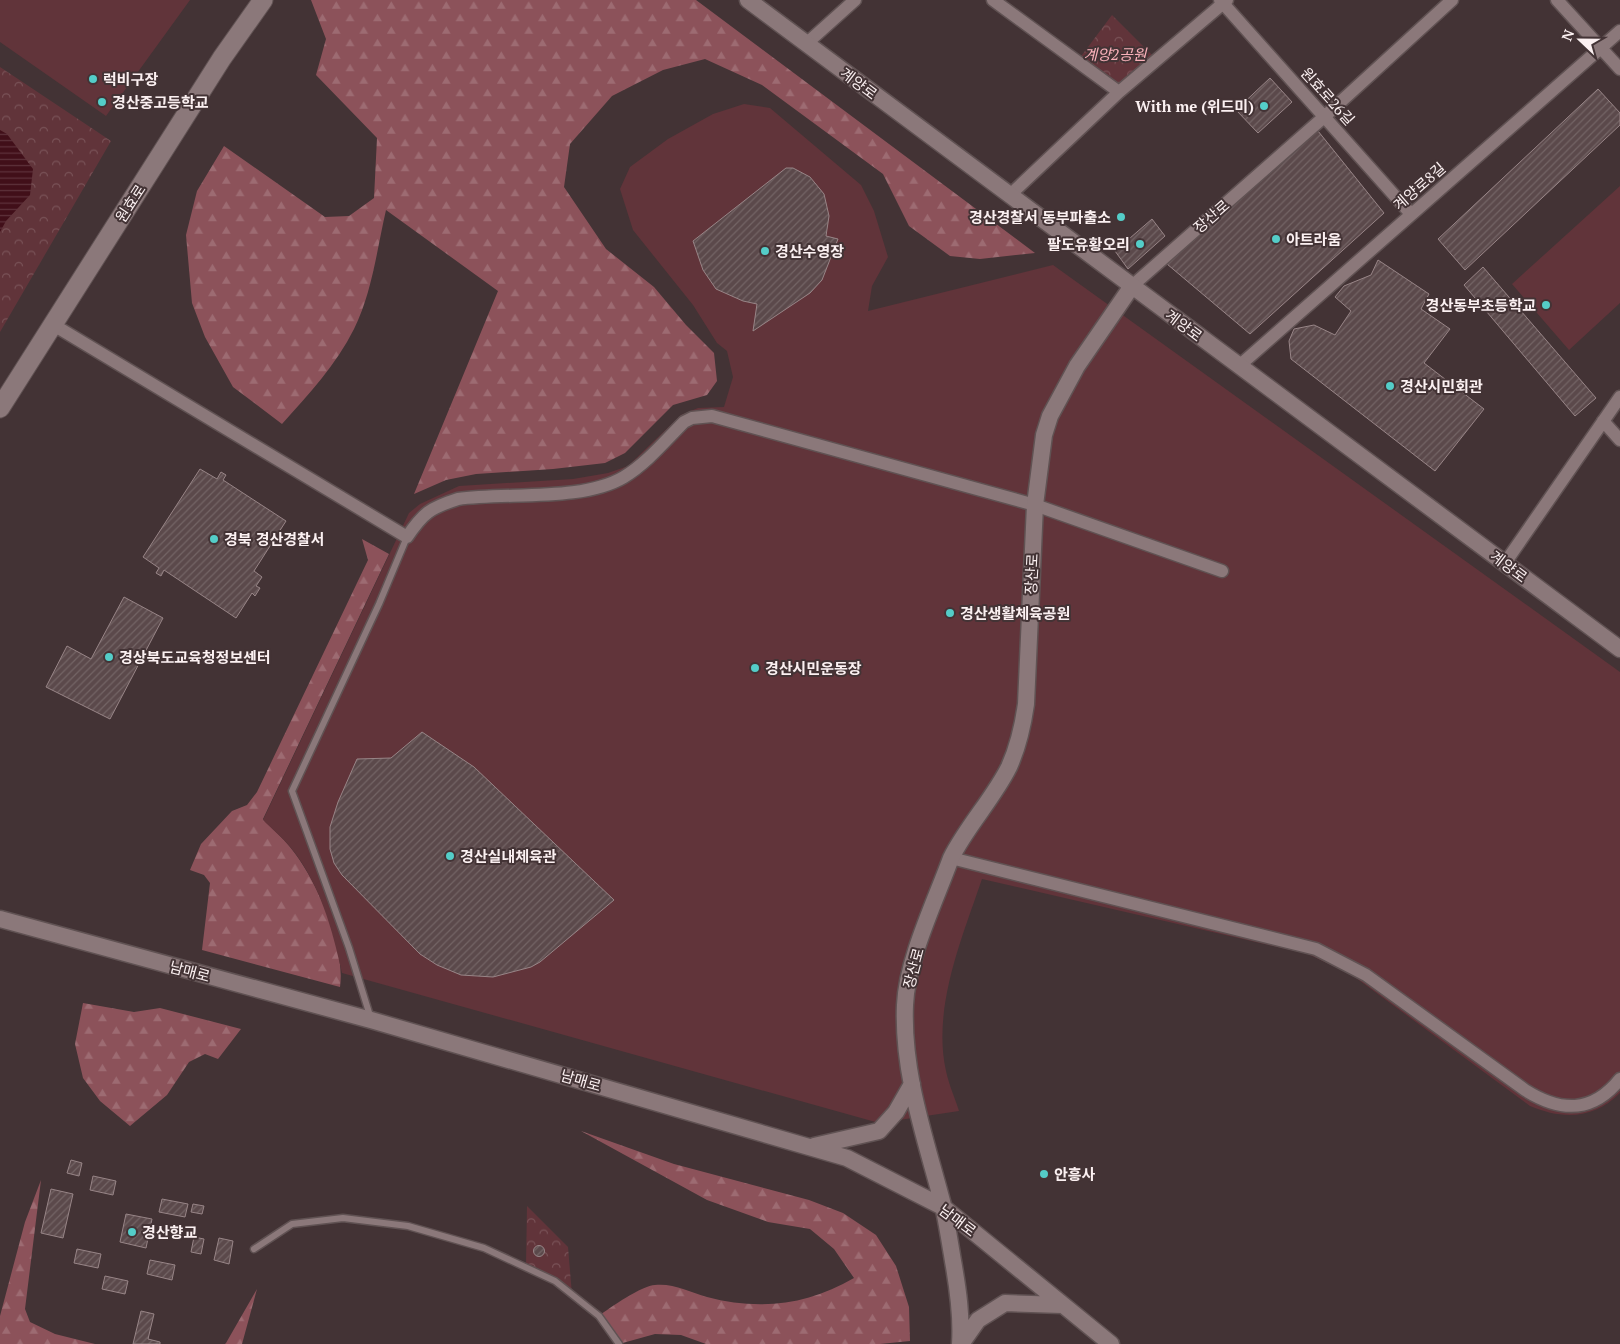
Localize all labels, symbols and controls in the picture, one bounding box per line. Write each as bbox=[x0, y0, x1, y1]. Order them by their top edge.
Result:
north arrow bbox=[1555, 15, 1605, 65]
text: N bbox=[1557, 26, 1578, 43]
park label: 계양2공원 bbox=[1083, 44, 1148, 64]
street label: 계양로 bbox=[836, 63, 882, 103]
street label: 원효로26길 bbox=[1297, 63, 1359, 129]
place label: 럭비구장 bbox=[103, 69, 158, 89]
marker: 럭비구장 bbox=[87, 73, 99, 85]
place label: 경산중고등학교 bbox=[112, 92, 209, 112]
marker: 경산중고등학교 bbox=[96, 96, 108, 108]
place label: With me (위드미) bbox=[1135, 96, 1254, 116]
marker: With me (위드미) bbox=[1258, 100, 1270, 112]
street label: 계양로8길 bbox=[1389, 158, 1449, 214]
street label: 원효로 bbox=[110, 180, 150, 226]
street label: 장산로 bbox=[1189, 195, 1233, 237]
place label: 경산경찰서 동부파출소 bbox=[969, 207, 1111, 227]
marker: 경산경찰서 동부파출소 bbox=[1115, 211, 1127, 223]
place label: 아트라움 bbox=[1286, 229, 1341, 249]
marker: 아트라움 bbox=[1270, 233, 1282, 245]
place label: 팔도유황오리 bbox=[1047, 234, 1130, 254]
marker: 팔도유황오리 bbox=[1134, 238, 1146, 250]
place label: 경산수영장 bbox=[775, 241, 844, 261]
marker: 경산수영장 bbox=[759, 245, 771, 257]
place label: 경산동부초등학교 bbox=[1426, 295, 1536, 315]
marker: 경산동부초등학교 bbox=[1540, 299, 1552, 311]
street label: 계양로 bbox=[1161, 305, 1207, 345]
place label: 경산시민회관 bbox=[1400, 376, 1483, 396]
marker: 경산시민회관 bbox=[1384, 380, 1396, 392]
place label: 경북 경산경찰서 bbox=[224, 529, 325, 549]
marker: 경북 경산경찰서 bbox=[208, 533, 220, 545]
street label: 계양로 bbox=[1486, 546, 1532, 586]
street label: 장산로 bbox=[1020, 553, 1042, 595]
place label: 경산생활체육공원 bbox=[960, 603, 1070, 623]
marker: 경산생활체육공원 bbox=[944, 607, 956, 619]
place label: 경상북도교육청정보센터 bbox=[119, 647, 271, 667]
marker: 경상북도교육청정보센터 bbox=[103, 651, 115, 663]
place label: 경산시민운동장 bbox=[765, 658, 862, 678]
marker: 경산시민운동장 bbox=[749, 662, 761, 674]
place label: 경산실내체육관 bbox=[460, 846, 557, 866]
marker: 경산실내체육관 bbox=[444, 850, 456, 862]
street label: 장산로 bbox=[898, 945, 928, 991]
street label: 남매로 bbox=[167, 956, 213, 986]
street label: 남매로 bbox=[558, 1065, 604, 1095]
place label: 안흥사 bbox=[1054, 1164, 1096, 1184]
marker: 안흥사 bbox=[1038, 1168, 1050, 1180]
street label: 남매로 bbox=[935, 1200, 981, 1240]
place label: 경산향교 bbox=[142, 1222, 197, 1242]
marker: 경산향교 bbox=[126, 1226, 138, 1238]

